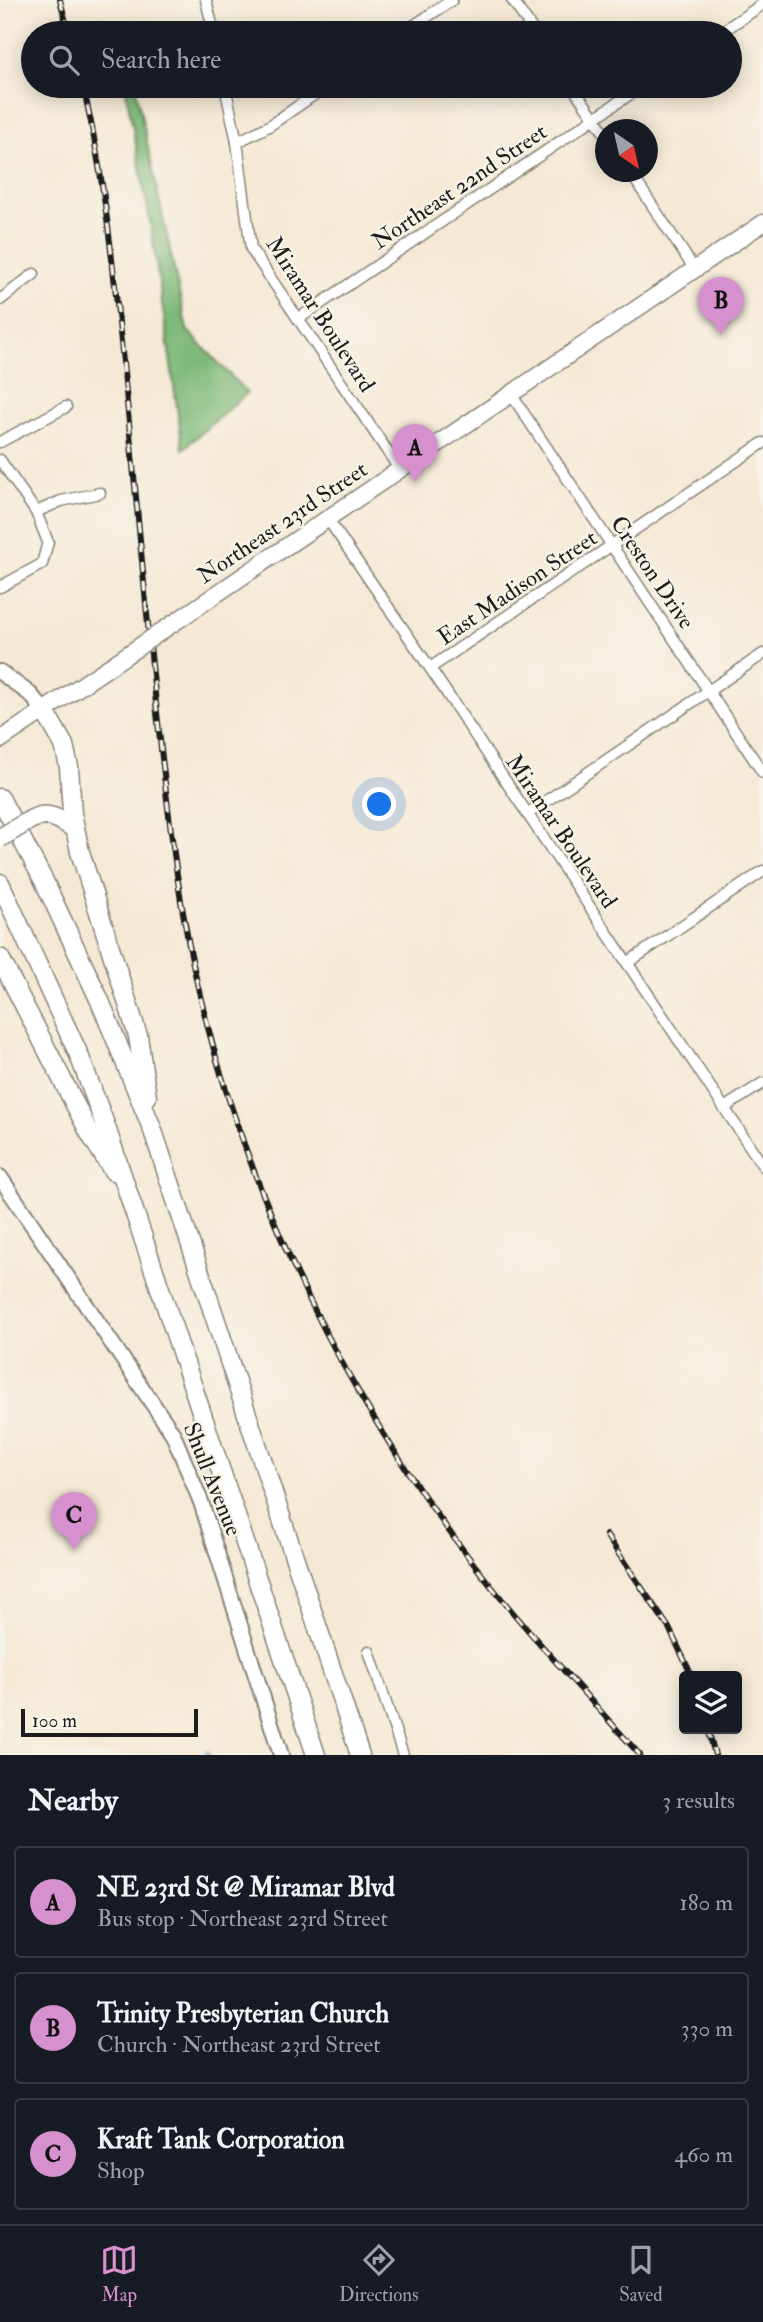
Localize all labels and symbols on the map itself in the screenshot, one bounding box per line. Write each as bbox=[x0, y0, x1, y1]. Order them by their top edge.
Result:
street label: Northeast 22nd Street bbox=[366, 117, 552, 256]
north arrow bbox=[595, 119, 658, 182]
street label: Miramar Boulevard bbox=[260, 231, 382, 397]
pin: B bbox=[698, 277, 744, 335]
pin: A bbox=[392, 424, 438, 482]
street label: Northeast 23rd Street bbox=[192, 455, 373, 590]
street label: Creston Drive bbox=[604, 510, 701, 635]
street label: East Madison Street bbox=[432, 523, 603, 652]
street label: Miramar Boulevard bbox=[499, 749, 624, 914]
your location bbox=[362, 787, 396, 821]
street label: Shull Avenue bbox=[177, 1418, 249, 1541]
pin: C bbox=[51, 1492, 97, 1550]
scale bar bbox=[21, 1706, 198, 1738]

